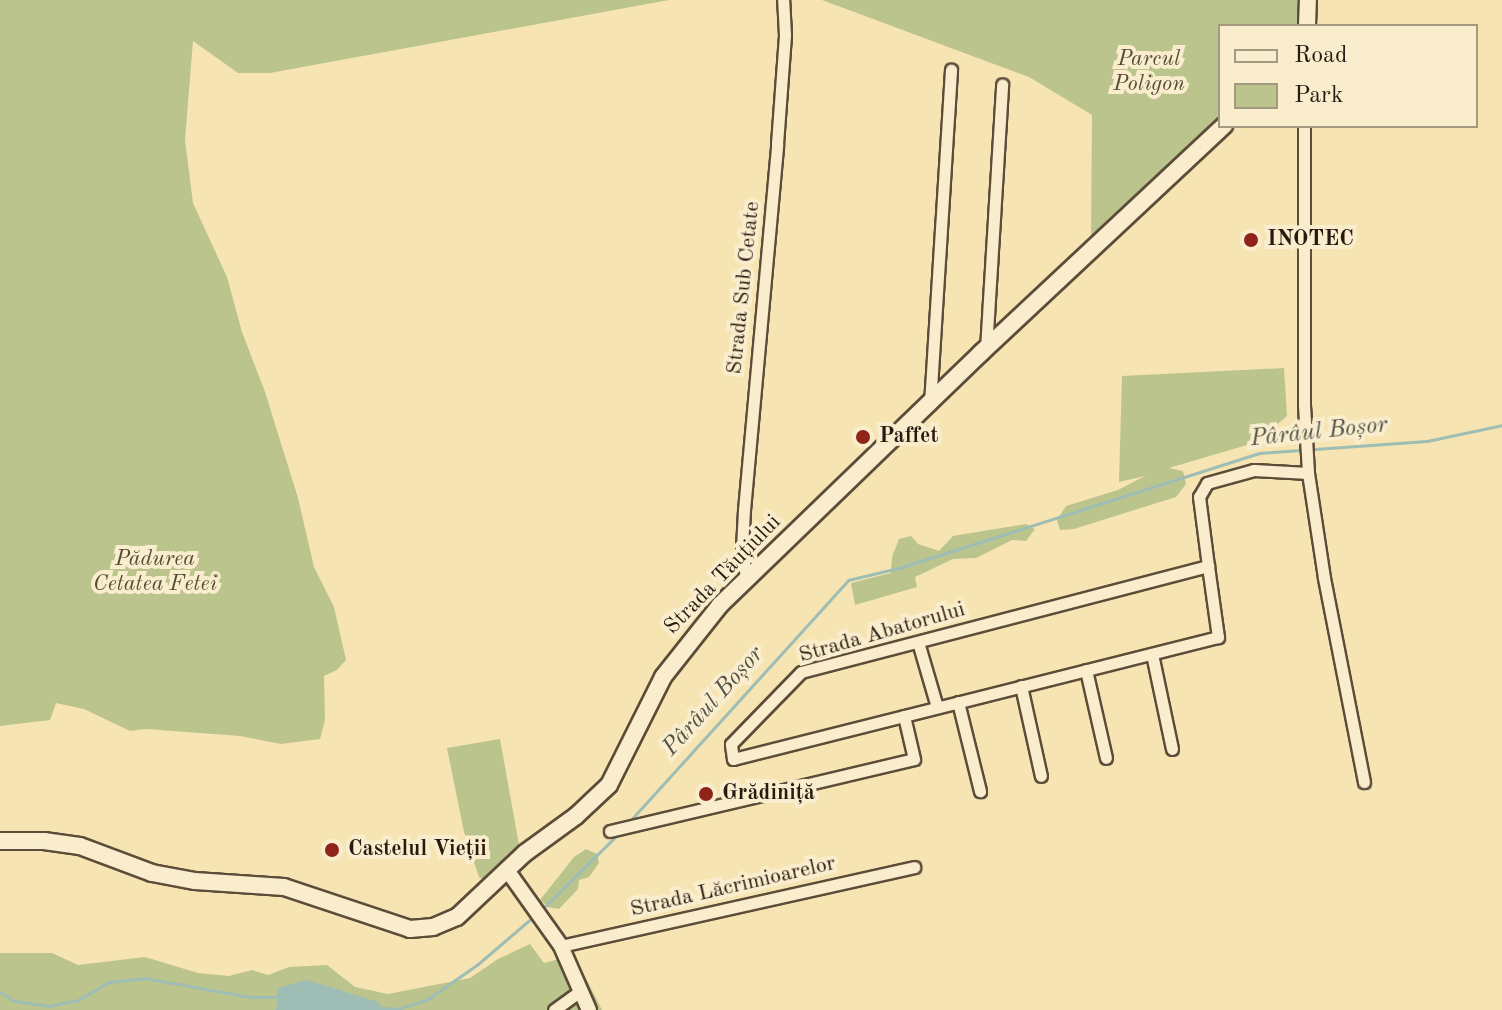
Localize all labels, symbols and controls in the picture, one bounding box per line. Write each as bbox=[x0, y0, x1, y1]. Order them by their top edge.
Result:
legend bbox=[1218, 24, 1478, 128]
text: Road bbox=[1294, 44, 1347, 68]
park label: Parcul Poligon bbox=[1113, 46, 1185, 98]
text: Park bbox=[1294, 84, 1343, 108]
street label: Strada Sub Cetate bbox=[722, 200, 766, 376]
place label: INOTEC bbox=[1267, 227, 1354, 253]
marker: INOTEC bbox=[1242, 231, 1260, 249]
water label: Pârâul Boșor bbox=[1249, 411, 1389, 455]
place label: Paffet bbox=[879, 424, 938, 450]
marker: Paffet bbox=[854, 428, 872, 446]
street label: Strada Tăuțiului bbox=[659, 510, 787, 640]
park label: Pădurea Cetatea Fetei bbox=[93, 546, 217, 598]
street label: Strada Abatorului bbox=[796, 597, 968, 669]
water label: Pârâul Boșor bbox=[657, 641, 771, 763]
place label: Grădiniță bbox=[722, 781, 815, 807]
marker: Grădiniță bbox=[697, 785, 715, 803]
place label: Castelul Vieții bbox=[348, 837, 487, 863]
marker: Castelul Vieții bbox=[323, 841, 341, 859]
street label: Strada Lăcrimioarelor bbox=[628, 851, 838, 923]

